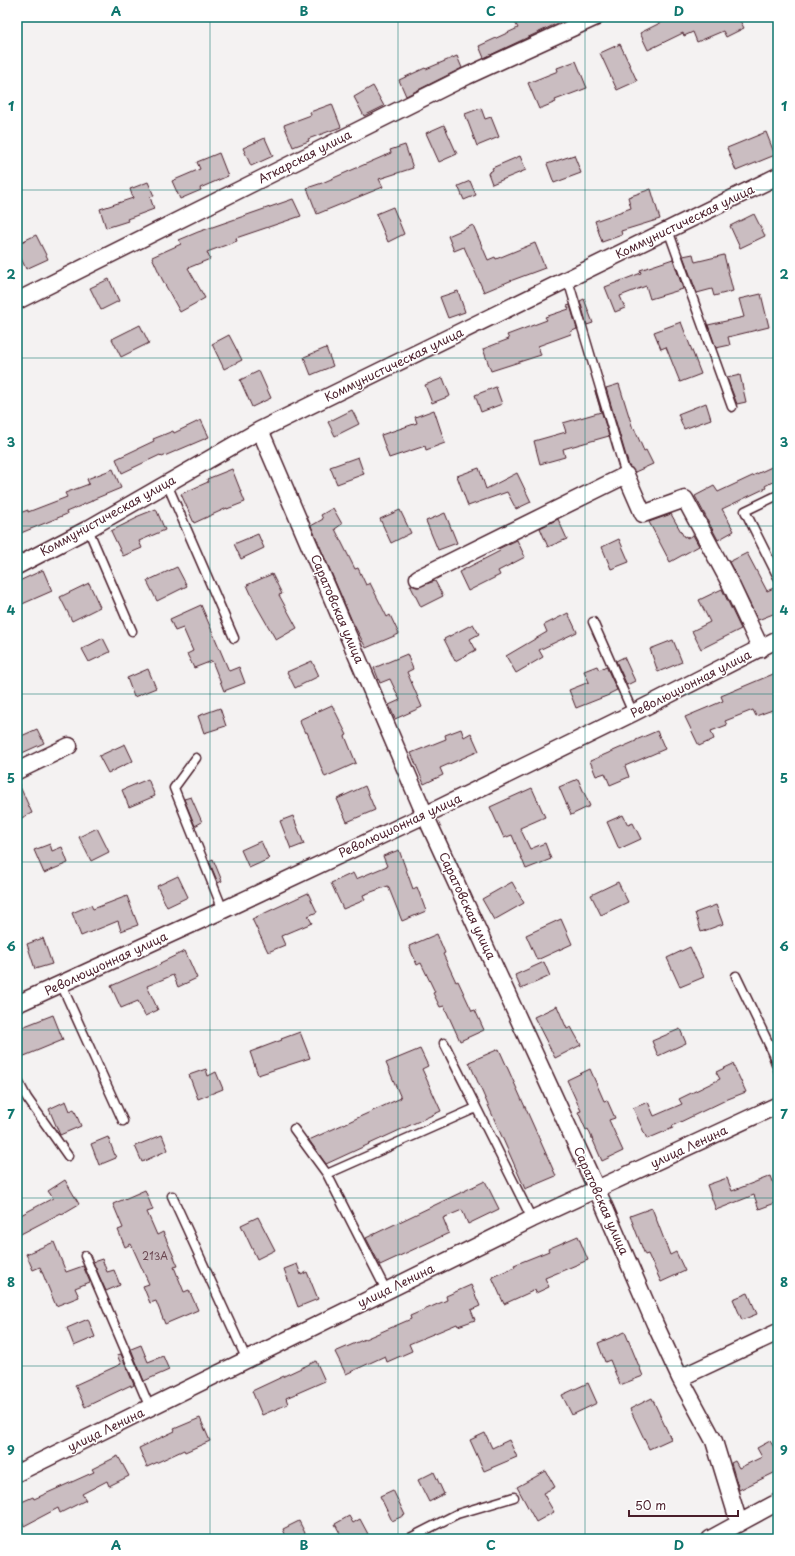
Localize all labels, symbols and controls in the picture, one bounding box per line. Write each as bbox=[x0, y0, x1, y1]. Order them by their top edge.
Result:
text: A bbox=[111, 1, 121, 20]
text: B bbox=[300, 1, 309, 20]
text: C bbox=[486, 1, 496, 20]
text: D bbox=[674, 1, 684, 20]
text: 1 bbox=[8, 96, 14, 115]
text: 1 bbox=[781, 96, 787, 115]
street label: Аткарская улица bbox=[255, 125, 355, 187]
street label: Коммунистическая улица bbox=[612, 179, 758, 263]
text: 2 bbox=[6, 264, 16, 283]
text: 2 bbox=[779, 264, 789, 283]
street label: Коммунистическая улица bbox=[321, 322, 467, 406]
text: 3 bbox=[7, 432, 16, 451]
text: 3 bbox=[780, 432, 789, 451]
street label: Коммунистическая улица bbox=[36, 470, 179, 560]
street label: Саратовская улица bbox=[307, 551, 369, 666]
text: 4 bbox=[7, 600, 16, 619]
text: 4 bbox=[780, 600, 789, 619]
street label: Революционная улица bbox=[627, 645, 755, 721]
text: 5 bbox=[7, 768, 15, 787]
text: 5 bbox=[780, 768, 788, 787]
street label: Революционная улица bbox=[335, 789, 464, 861]
street label: Саратовская улица bbox=[435, 849, 501, 963]
street label: Революционная улица bbox=[41, 927, 170, 999]
text: 6 bbox=[6, 936, 16, 955]
text: 6 bbox=[779, 936, 789, 955]
text: 7 bbox=[7, 1104, 15, 1123]
text: 7 bbox=[780, 1104, 788, 1123]
street label: улица Ленина bbox=[647, 1120, 731, 1172]
street label: Саратовская улица bbox=[570, 1144, 634, 1258]
house number: 213А bbox=[142, 1248, 168, 1263]
street label: улица Ленина bbox=[354, 1259, 437, 1311]
text: 8 bbox=[7, 1272, 15, 1291]
text: 8 bbox=[780, 1272, 788, 1291]
street label: улица Ленина bbox=[64, 1403, 147, 1455]
text: 9 bbox=[7, 1440, 15, 1459]
text: 9 bbox=[780, 1440, 788, 1459]
scale bar bbox=[629, 1492, 738, 1518]
text: 50 m bbox=[635, 1496, 666, 1514]
text: A bbox=[111, 1535, 121, 1554]
text: B bbox=[300, 1535, 309, 1554]
text: C bbox=[486, 1535, 496, 1554]
text: D bbox=[674, 1535, 684, 1554]

